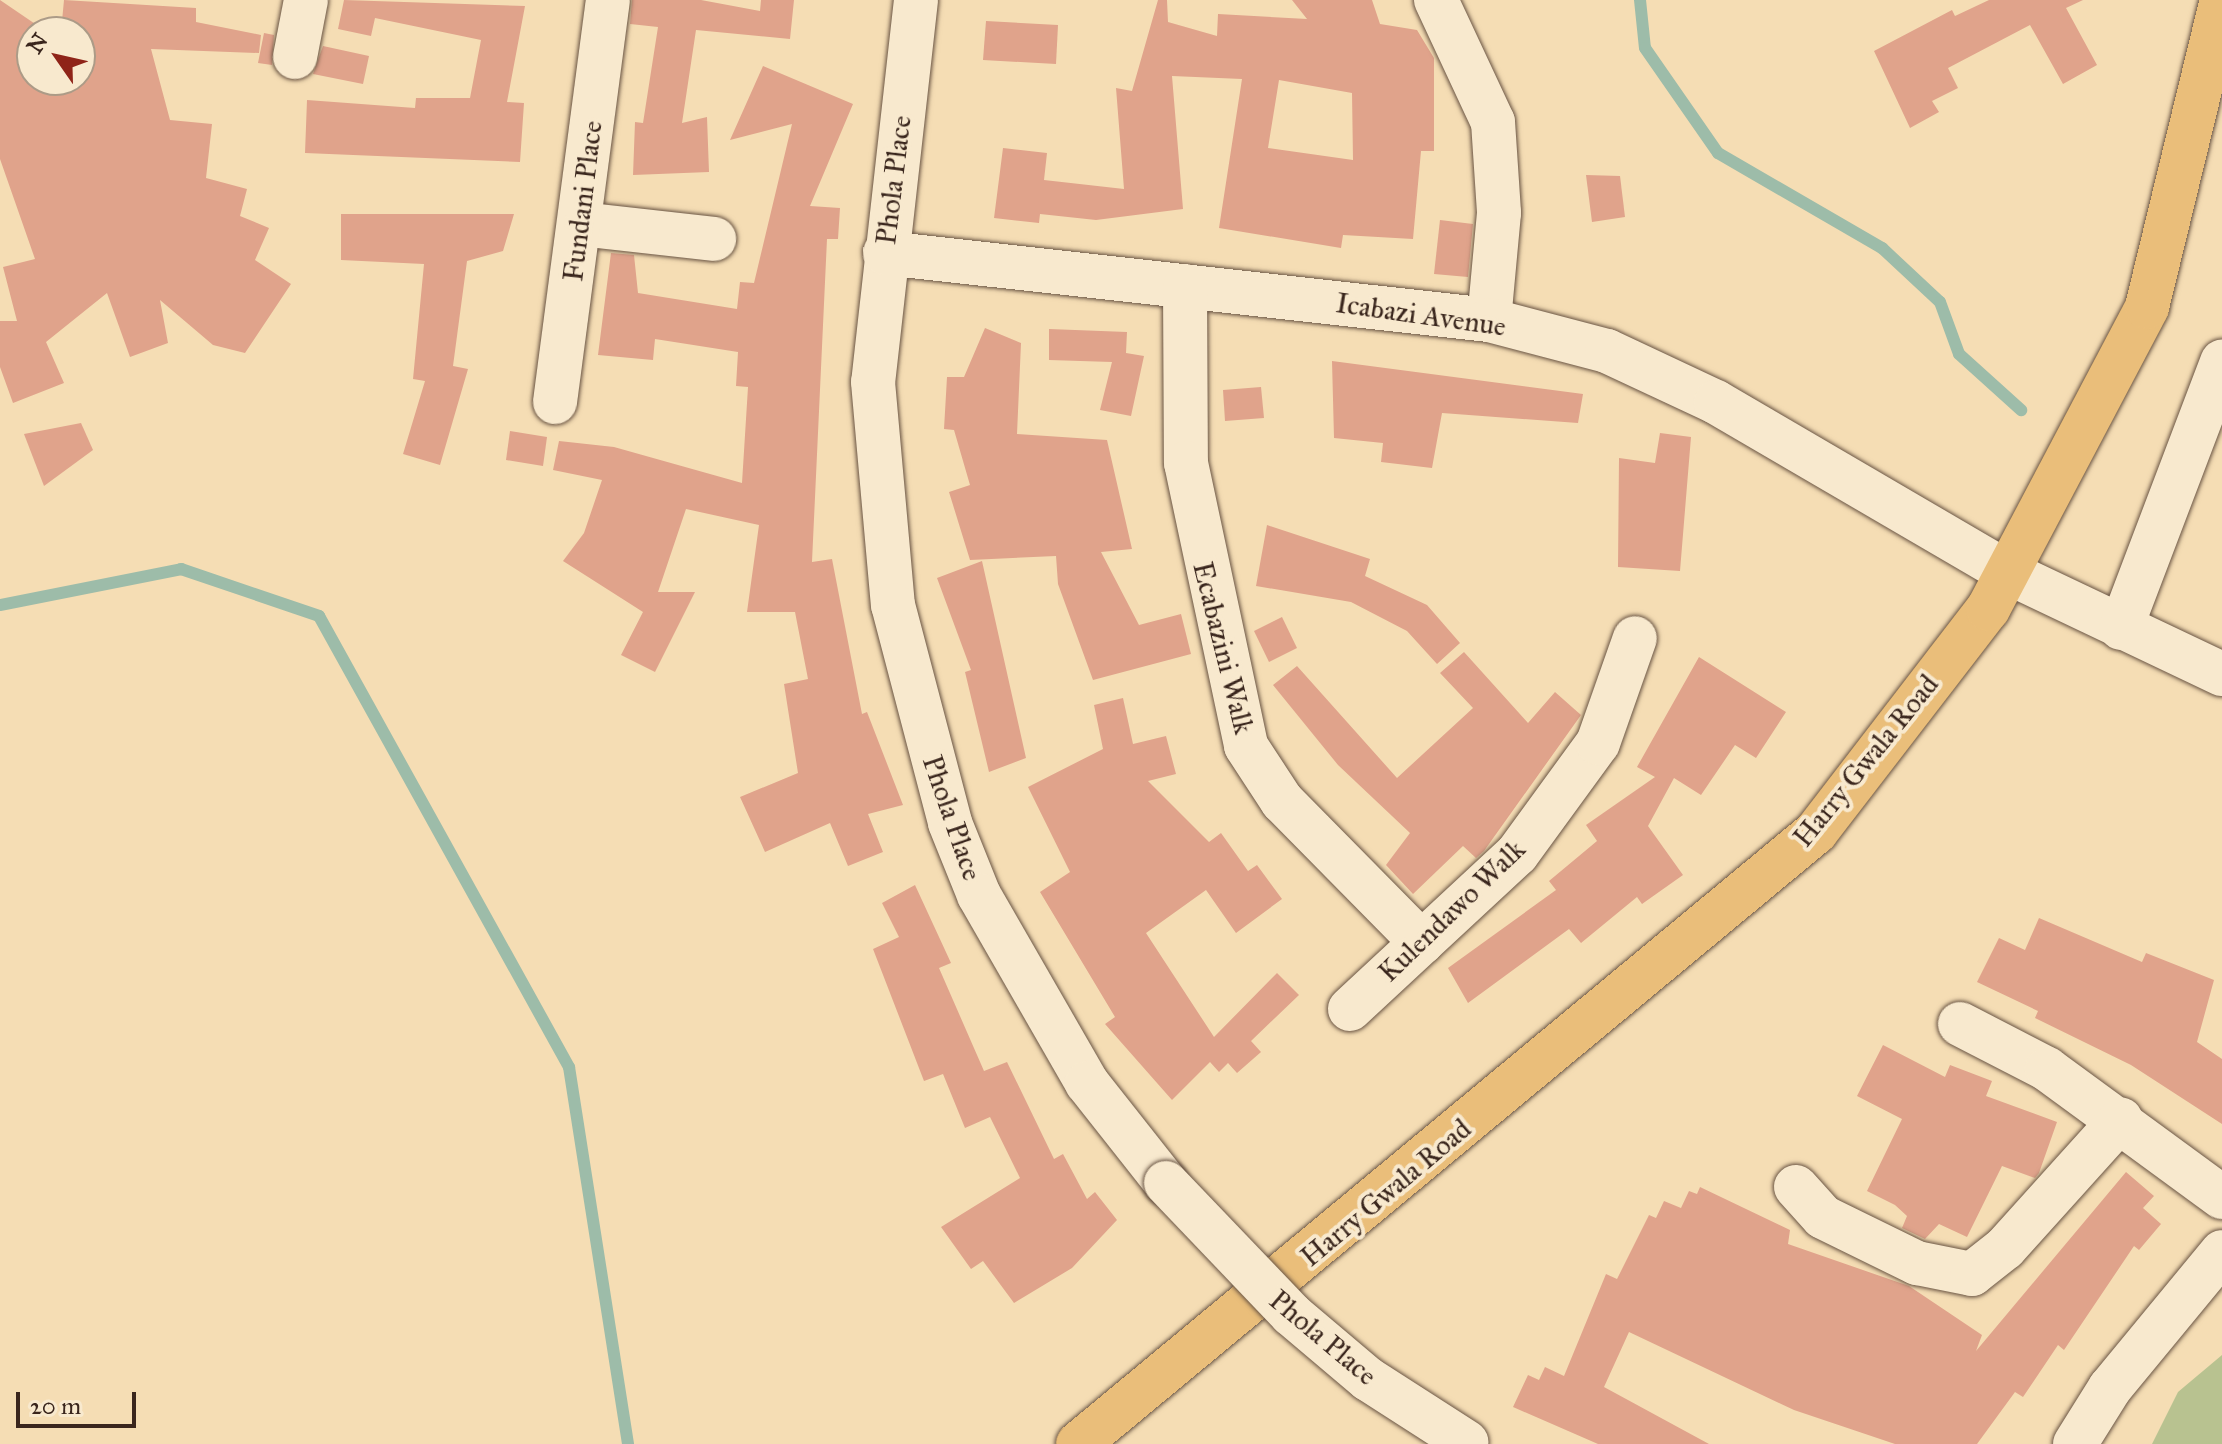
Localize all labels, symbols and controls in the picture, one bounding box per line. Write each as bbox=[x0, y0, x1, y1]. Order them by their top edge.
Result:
north arrow bbox=[16, 16, 96, 96]
text: N bbox=[21, 28, 54, 59]
street label: Phola Place bbox=[869, 113, 919, 247]
street label: Fundani Place bbox=[556, 119, 610, 283]
street label: Icabazi Avenue bbox=[1334, 286, 1508, 344]
street label: Ecabazini Walk bbox=[1185, 558, 1261, 738]
street label: Harry Gwala Road bbox=[1786, 668, 1946, 854]
street label: Phola Place bbox=[915, 751, 989, 885]
street label: Kulendawo Walk bbox=[1372, 833, 1532, 989]
street label: Harry Gwala Road bbox=[1294, 1112, 1478, 1274]
street label: Phola Place bbox=[1262, 1283, 1384, 1393]
scale bar bbox=[20, 1376, 140, 1426]
text: 20 m bbox=[30, 1391, 81, 1421]

